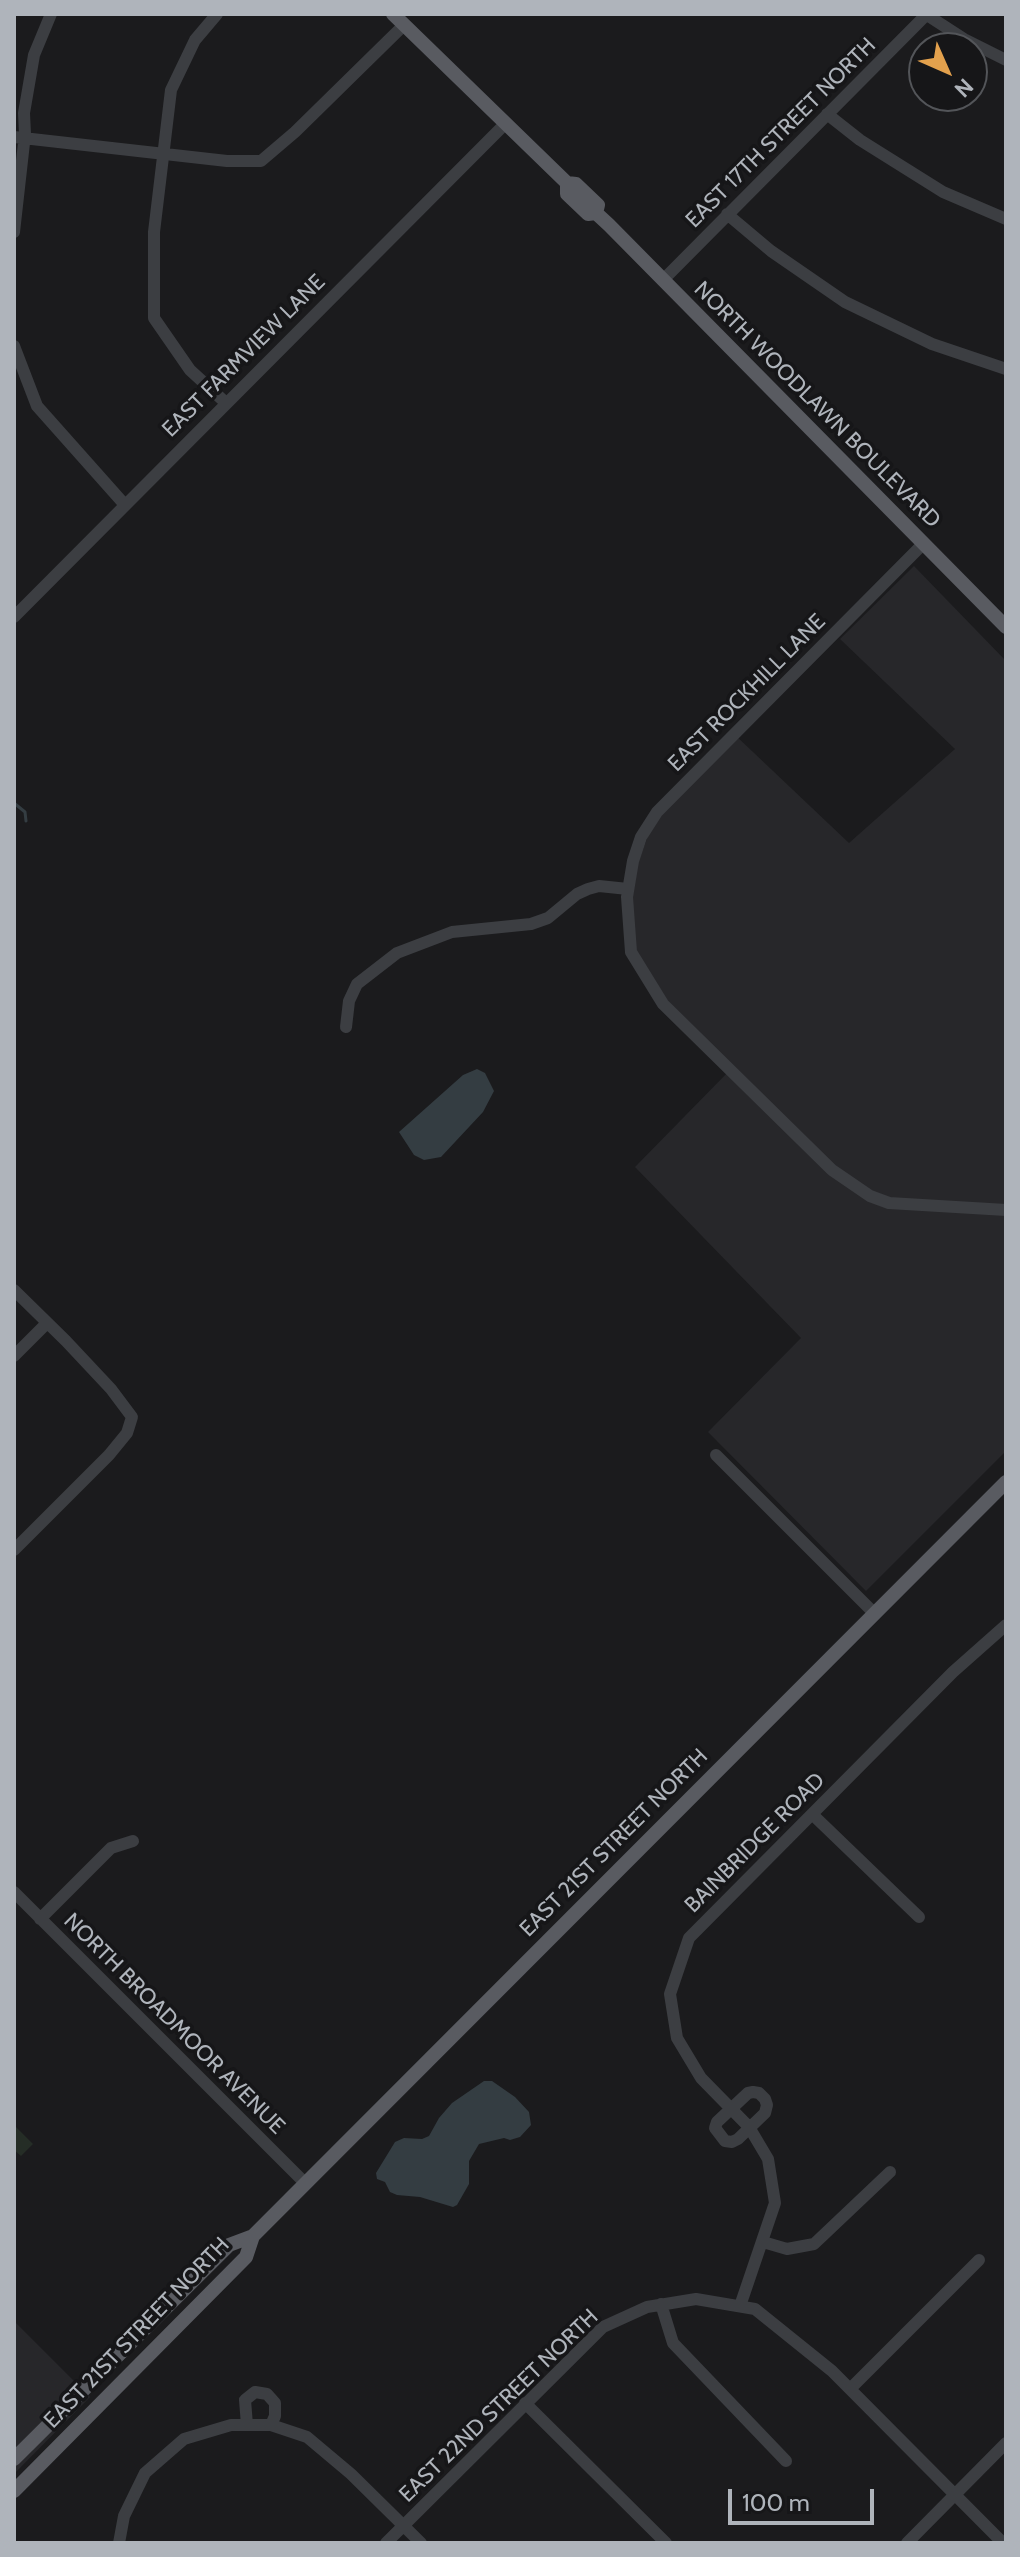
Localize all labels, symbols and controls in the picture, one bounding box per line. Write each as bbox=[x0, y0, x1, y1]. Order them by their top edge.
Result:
north arrow bbox=[908, 32, 988, 112]
street label: EAST 17TH STREET NORTH bbox=[681, 33, 881, 233]
text: N bbox=[949, 73, 979, 103]
street label: EAST FARMVIEW LANE bbox=[157, 269, 331, 443]
street label: NORTH WOODLAWN BOULEVARD bbox=[688, 276, 946, 534]
street label: EAST ROCKHILL LANE bbox=[663, 609, 831, 777]
street label: EAST 21ST STREET NORTH bbox=[514, 1743, 714, 1943]
street label: BAINBRIDGE ROAD bbox=[679, 1767, 831, 1919]
street label: NORTH BROADMOOR AVENUE bbox=[58, 1908, 290, 2140]
street label: EAST 21ST STREET NORTH bbox=[39, 2232, 235, 2434]
street label: EAST 22ND STREET NORTH bbox=[394, 2304, 604, 2508]
scale bar bbox=[732, 2473, 878, 2523]
text: 100 m bbox=[742, 2488, 810, 2517]

